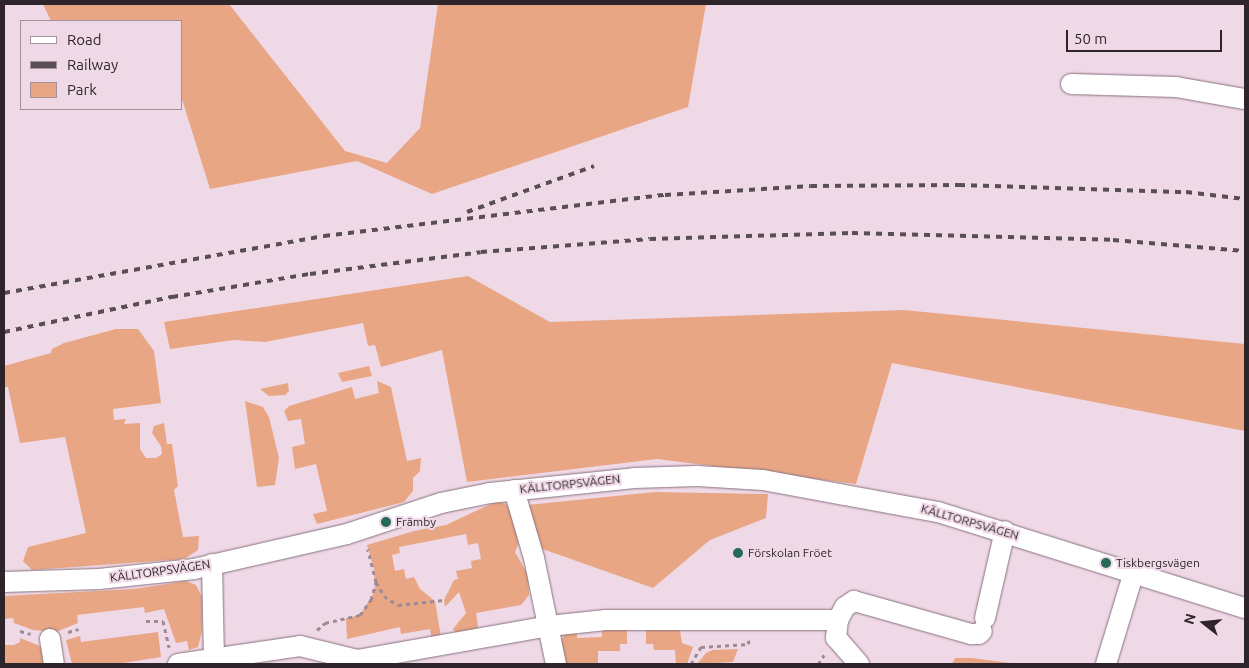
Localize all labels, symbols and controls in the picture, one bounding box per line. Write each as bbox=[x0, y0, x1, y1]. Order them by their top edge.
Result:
legend bbox=[20, 20, 182, 110]
scale bar bbox=[1069, 20, 1225, 52]
text: 50 m bbox=[1074, 30, 1107, 47]
text: Road bbox=[67, 31, 102, 48]
text: Railway bbox=[67, 56, 118, 73]
text: Park bbox=[67, 81, 97, 98]
street label: KÄLLTORPSVÄGEN bbox=[519, 472, 621, 496]
street label: KÄLLTORPSVÄGEN bbox=[919, 501, 1021, 543]
place label: Främby bbox=[396, 515, 436, 529]
marker: Främby bbox=[380, 516, 392, 528]
place label: Förskolan Fröet bbox=[748, 546, 832, 560]
marker: Förskolan Fröet bbox=[732, 547, 744, 559]
place label: Tiskbergsvägen bbox=[1116, 556, 1200, 570]
street label: KÄLLTORPSVÄGEN bbox=[109, 557, 211, 585]
marker: Tiskbergsvägen bbox=[1100, 557, 1112, 569]
north arrow bbox=[1179, 598, 1229, 648]
text: N bbox=[1180, 612, 1199, 626]

